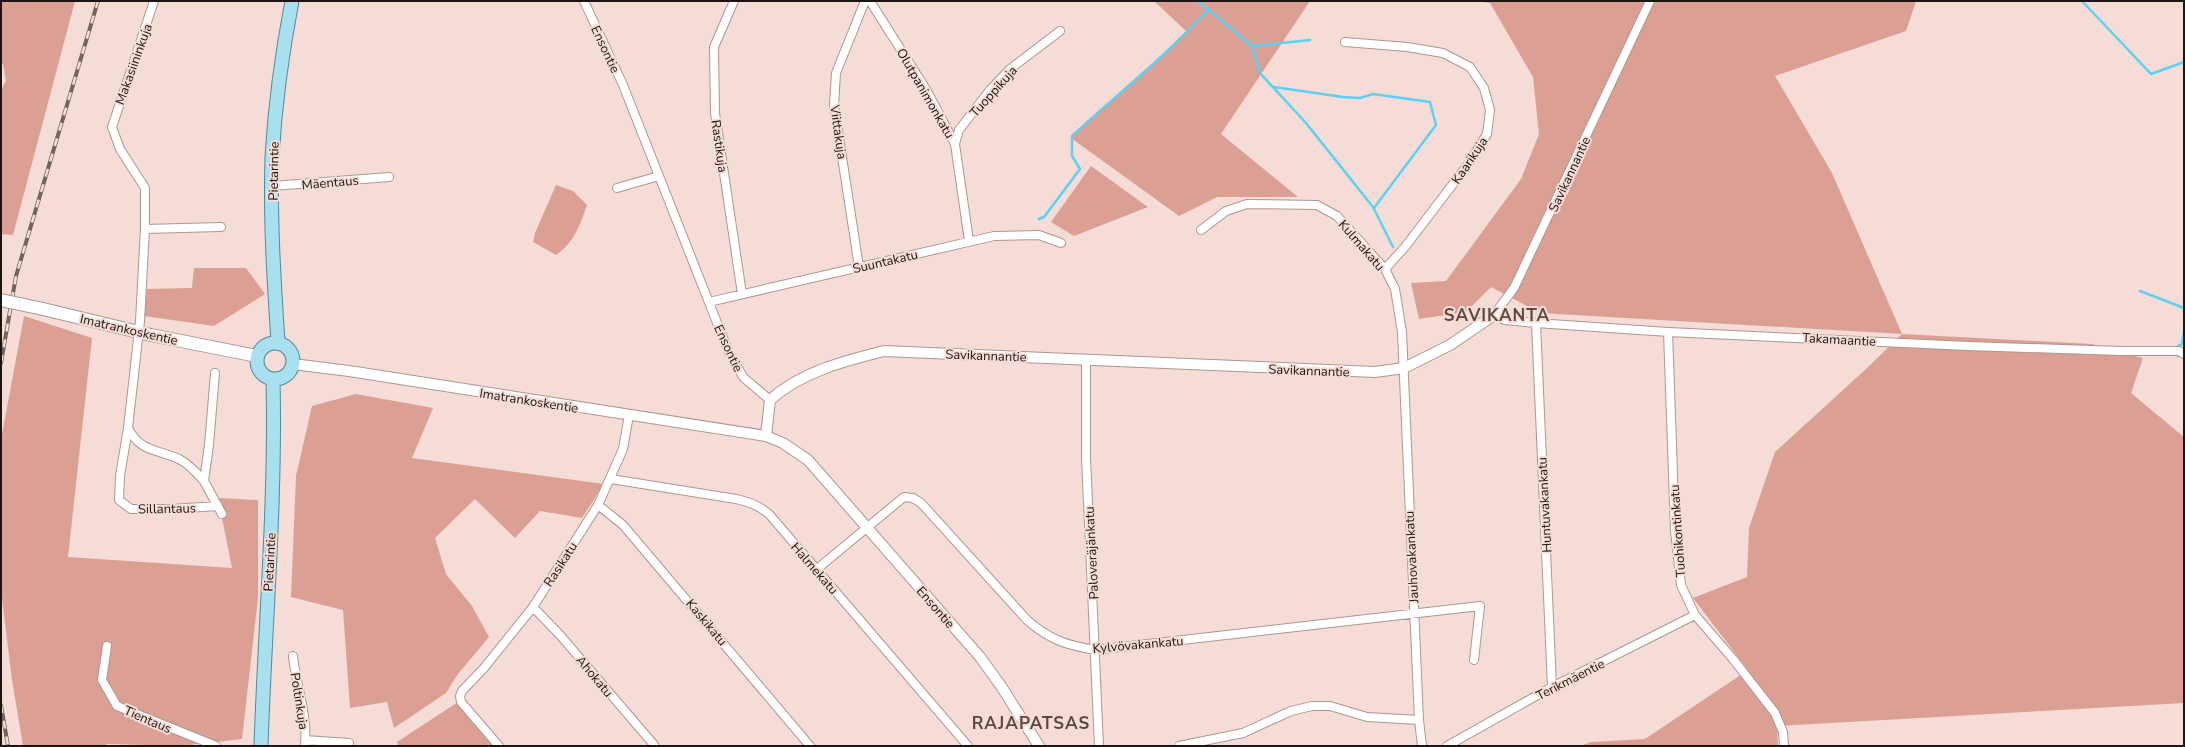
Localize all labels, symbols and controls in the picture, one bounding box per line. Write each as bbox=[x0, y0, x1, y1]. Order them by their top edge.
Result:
street label: Makasiininkuja bbox=[111, 21, 157, 107]
street label: Ensontie bbox=[586, 23, 624, 76]
street label: Olutpanimonkatu bbox=[892, 45, 958, 142]
street label: Tuoppikuja bbox=[966, 62, 1022, 121]
street label: Viittakuja bbox=[825, 103, 851, 160]
street label: Rastikuja bbox=[706, 119, 732, 174]
street label: Kaarikuja bbox=[1447, 133, 1492, 188]
street label: Savikannantie bbox=[1545, 134, 1595, 215]
street label: Pietarintie bbox=[264, 141, 284, 201]
street label: Mäentaus bbox=[301, 172, 359, 194]
street label: Kulmakatu bbox=[1334, 216, 1388, 275]
street label: Suuntakatu bbox=[851, 246, 920, 278]
district label: SAVIKANTA bbox=[1444, 304, 1550, 327]
street label: Imatrankoskentie bbox=[78, 310, 179, 350]
street label: Ensontie bbox=[709, 322, 747, 375]
street label: Takamaantie bbox=[1802, 329, 1876, 351]
street label: Savikannantie bbox=[945, 346, 1027, 366]
street label: Savikannantie bbox=[1268, 361, 1350, 381]
street label: Imatrankoskentie bbox=[478, 384, 580, 418]
street label: Huntuvakankatu bbox=[1534, 457, 1556, 553]
street label: Tuohikontinkatu bbox=[1666, 484, 1690, 578]
street label: Sillantaus bbox=[138, 499, 196, 519]
street label: Paloveräjänkatu bbox=[1081, 506, 1103, 600]
street label: Jauhovakankatu bbox=[1401, 510, 1423, 604]
street label: Pietarintie bbox=[259, 532, 281, 592]
street label: Rasikatu bbox=[540, 539, 582, 590]
street label: Halmekatu bbox=[787, 539, 842, 599]
street label: Ensontie bbox=[912, 583, 959, 633]
street label: Kaskikatu bbox=[681, 595, 731, 650]
street label: Kylvövakankatu bbox=[1092, 632, 1184, 658]
street label: Ahokatu bbox=[572, 652, 617, 701]
street label: Terikmäentie bbox=[1533, 655, 1608, 705]
street label: Poltinkuja bbox=[286, 671, 312, 731]
street label: Tientaus bbox=[121, 702, 174, 738]
district label: RAJAPATSAS bbox=[972, 712, 1090, 735]

